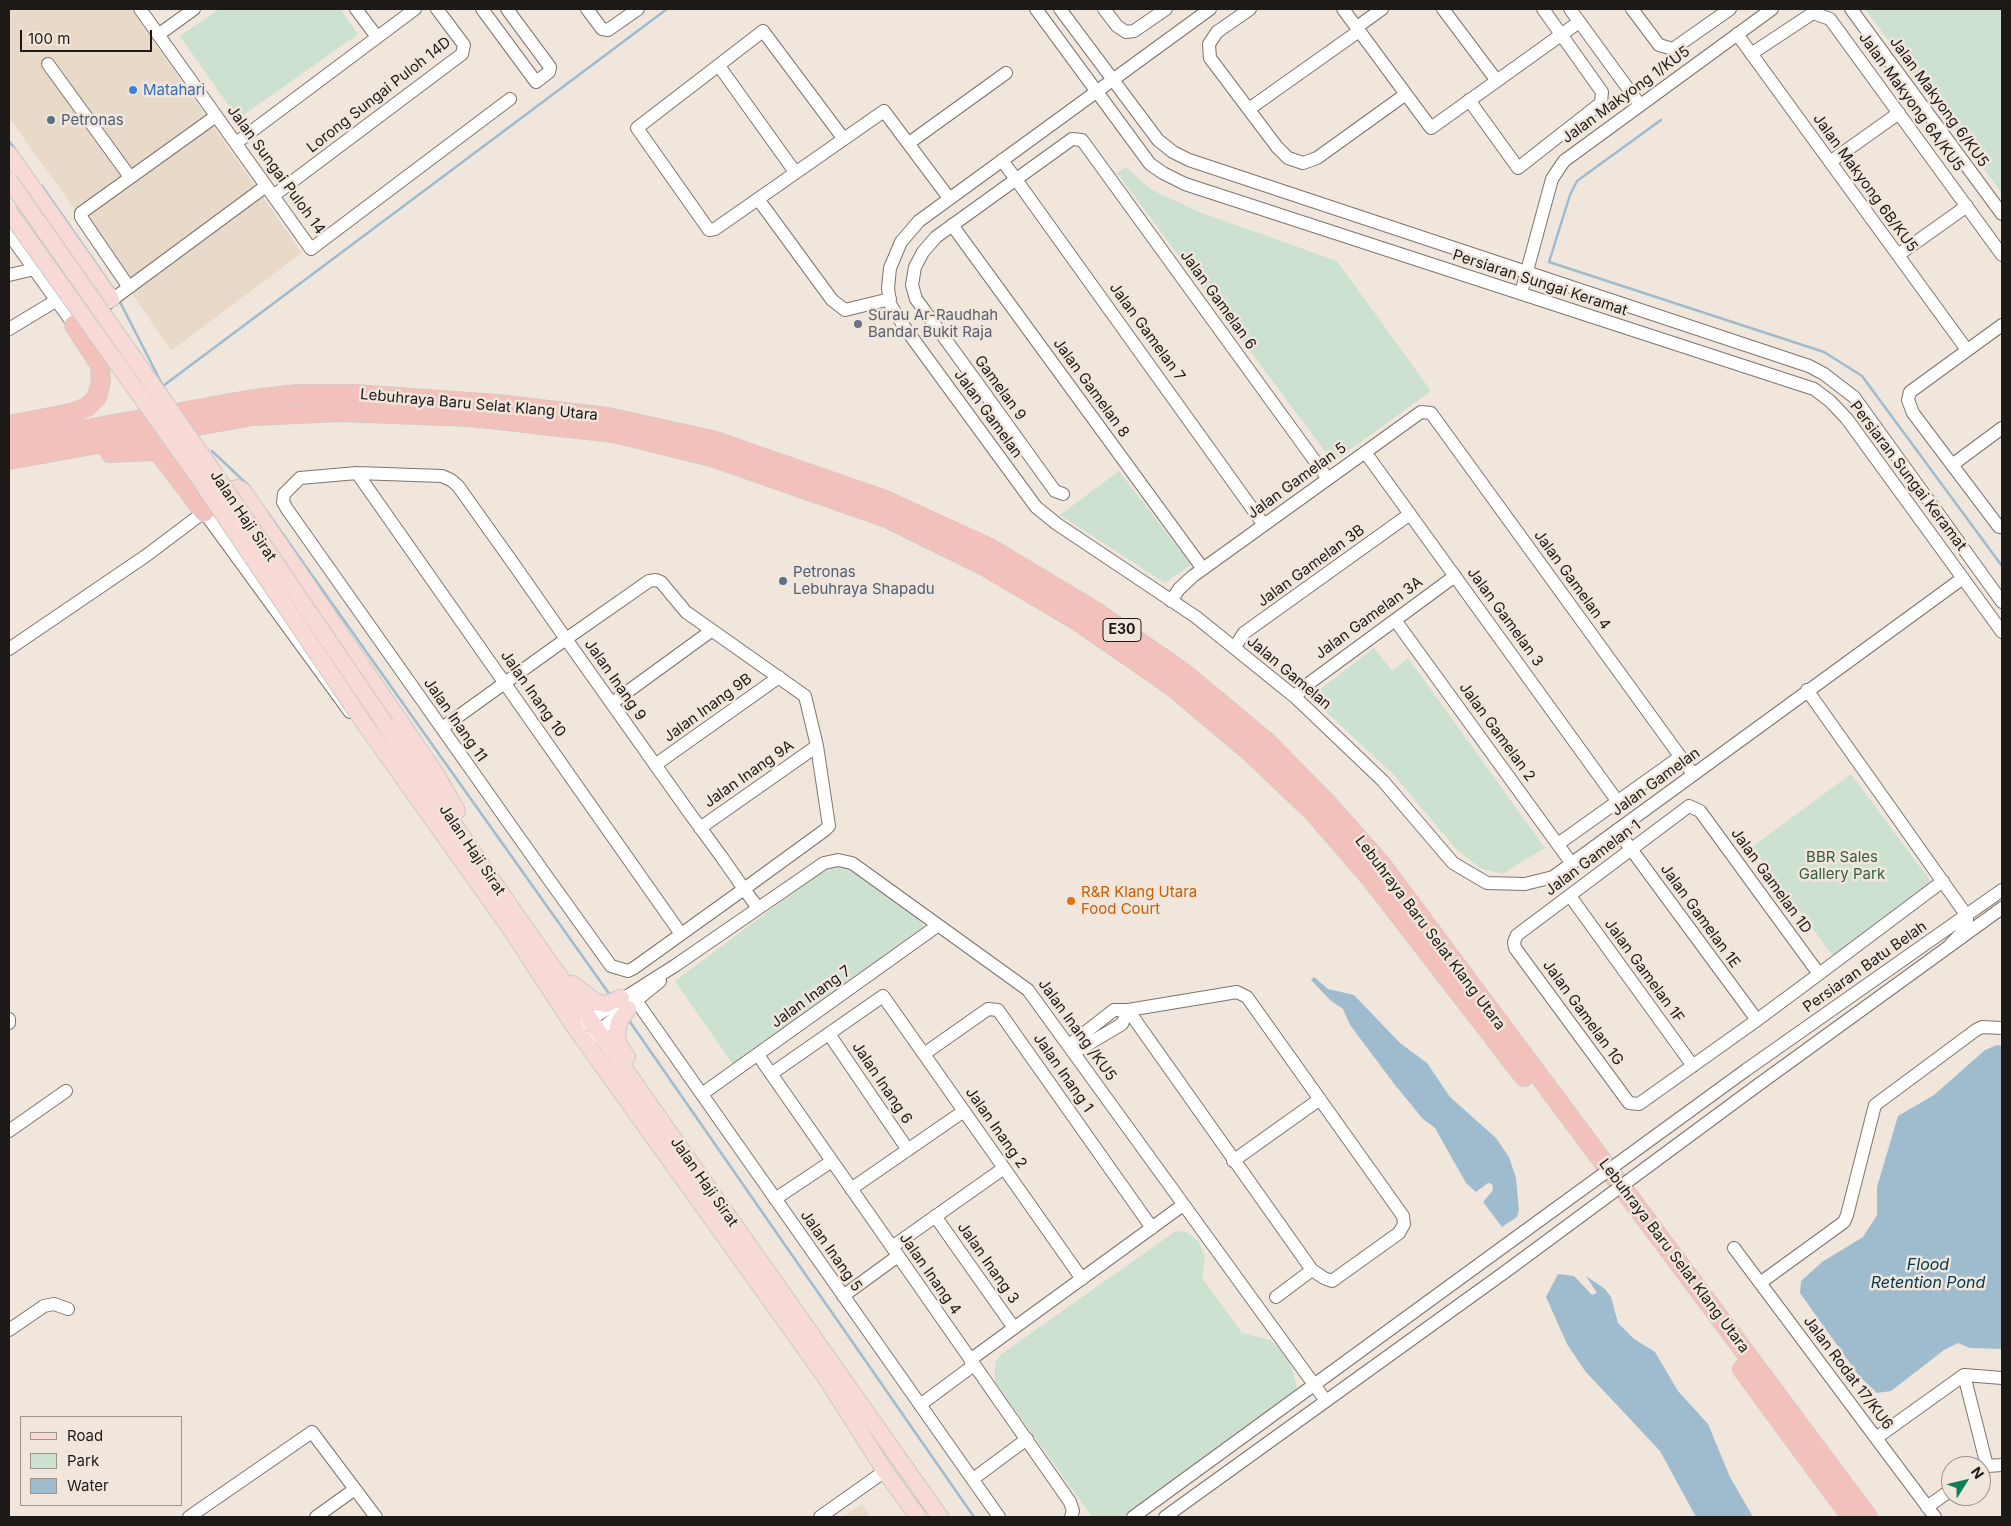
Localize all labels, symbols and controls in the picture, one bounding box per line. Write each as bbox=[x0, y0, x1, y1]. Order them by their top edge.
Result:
scale bar bbox=[22, 20, 155, 52]
text: 100 m bbox=[28, 29, 70, 48]
street label: Jalan Makyong 6A/KU5 bbox=[1855, 29, 1967, 175]
street label: Lorong Sungai Puloh 14D bbox=[303, 33, 455, 157]
street label: Jalan Makyong 6/KU5 bbox=[1886, 33, 1992, 171]
street label: Jalan Makyong 1/KU5 bbox=[1559, 43, 1693, 147]
place label: Matahari bbox=[143, 81, 205, 99]
marker: Matahari bbox=[127, 84, 139, 96]
street label: Jalan Sungai Puloh 14 bbox=[223, 102, 329, 238]
street label: Jalan Makyong 6B/KU5 bbox=[1809, 110, 1921, 256]
place label: Petronas bbox=[61, 111, 124, 129]
marker: Petronas bbox=[45, 114, 57, 126]
street label: Persiaran Sungai Keramat bbox=[1450, 246, 1630, 320]
street label: Jalan Gamelan 6 bbox=[1176, 247, 1260, 353]
street label: Jalan Gamelan 7 bbox=[1105, 279, 1189, 385]
place label: Surau Ar-Raudhah Bandar Bukit Raja bbox=[868, 306, 998, 341]
marker: Surau Ar-Raudhah Bandar Bukit Raja bbox=[852, 318, 864, 330]
street label: Jalan Gamelan 8 bbox=[1049, 335, 1133, 441]
street label: Gamelan 9 bbox=[970, 352, 1030, 424]
street label: Jalan Gamelan bbox=[950, 366, 1026, 462]
street label: Lebuhraya Baru Selat Klang Utara bbox=[359, 386, 599, 424]
street label: Persiaran Sungai Keramat bbox=[1846, 398, 1970, 554]
street label: Jalan Gamelan 5 bbox=[1244, 439, 1350, 523]
street label: Jalan Haji Sirat bbox=[206, 467, 280, 565]
street label: Jalan Gamelan 3B bbox=[1254, 521, 1368, 611]
street label: Jalan Gamelan 4 bbox=[1530, 527, 1614, 633]
place label: Petronas Lebuhraya Shapadu bbox=[793, 563, 935, 598]
street label: Jalan Gamelan 3 bbox=[1463, 564, 1547, 670]
street label: Jalan Gamelan 3A bbox=[1312, 573, 1426, 663]
marker: Petronas Lebuhraya Shapadu bbox=[777, 575, 789, 587]
road number: E30 bbox=[1103, 618, 1141, 642]
street label: Jalan Gamelan bbox=[1243, 633, 1335, 713]
street label: Jalan Inang 9 bbox=[580, 636, 650, 724]
street label: Jalan Inang 10 bbox=[497, 647, 569, 741]
street label: Jalan Inang 9B bbox=[660, 670, 756, 746]
street label: Jalan Inang 11 bbox=[420, 675, 490, 765]
street label: Jalan Gamelan 2 bbox=[1455, 679, 1539, 785]
street label: Jalan Inang 9A bbox=[701, 736, 797, 812]
street label: Jalan Gamelan bbox=[1608, 744, 1704, 820]
street label: Jalan Haji Sirat bbox=[435, 801, 509, 899]
street label: Jalan Gamelan 1 bbox=[1542, 816, 1644, 900]
street label: Jalan Gamelan 1D bbox=[1727, 825, 1815, 937]
street label: Lebuhraya Baru Selat Klang Utara bbox=[1351, 832, 1509, 1034]
park label: BBR Sales Gallery Park bbox=[1799, 848, 1885, 883]
street label: Jalan Gamelan 1E bbox=[1656, 861, 1744, 971]
place label: R&R Klang Utara Food Court bbox=[1081, 883, 1197, 918]
marker: R&R Klang Utara Food Court bbox=[1065, 895, 1077, 907]
street label: Jalan Gamelan 1F bbox=[1600, 916, 1688, 1026]
street label: Persiaran Batu Belah bbox=[1800, 918, 1930, 1016]
street label: Jalan Gamelan 1G bbox=[1539, 957, 1627, 1069]
street label: Jalan Inang 7 bbox=[768, 962, 854, 1032]
street label: Jalan Inang /KU5 bbox=[1034, 976, 1120, 1084]
street label: Jalan Inang 1 bbox=[1029, 1030, 1097, 1116]
street label: Jalan Inang 6 bbox=[848, 1039, 916, 1127]
street label: Jalan Inang 2 bbox=[961, 1084, 1031, 1172]
street label: Jalan Haji Sirat bbox=[666, 1134, 742, 1230]
street label: Lebuhraya Baru Selat Klang Utara bbox=[1595, 1155, 1753, 1357]
street label: Jalan Inang 5 bbox=[796, 1207, 866, 1295]
street label: Jalan Inang 3 bbox=[953, 1219, 1023, 1307]
street label: Jalan Inang 4 bbox=[895, 1230, 965, 1318]
water label: Flood Retention Pond bbox=[1871, 1255, 1985, 1293]
street label: Jalan Rodat 17/KU6 bbox=[1799, 1313, 1897, 1433]
legend bbox=[20, 1416, 182, 1506]
text: Road bbox=[67, 1426, 103, 1445]
text: Park bbox=[67, 1451, 99, 1470]
north arrow bbox=[1941, 1456, 1991, 1506]
text: N bbox=[1968, 1463, 1988, 1482]
text: Water bbox=[67, 1476, 109, 1495]

